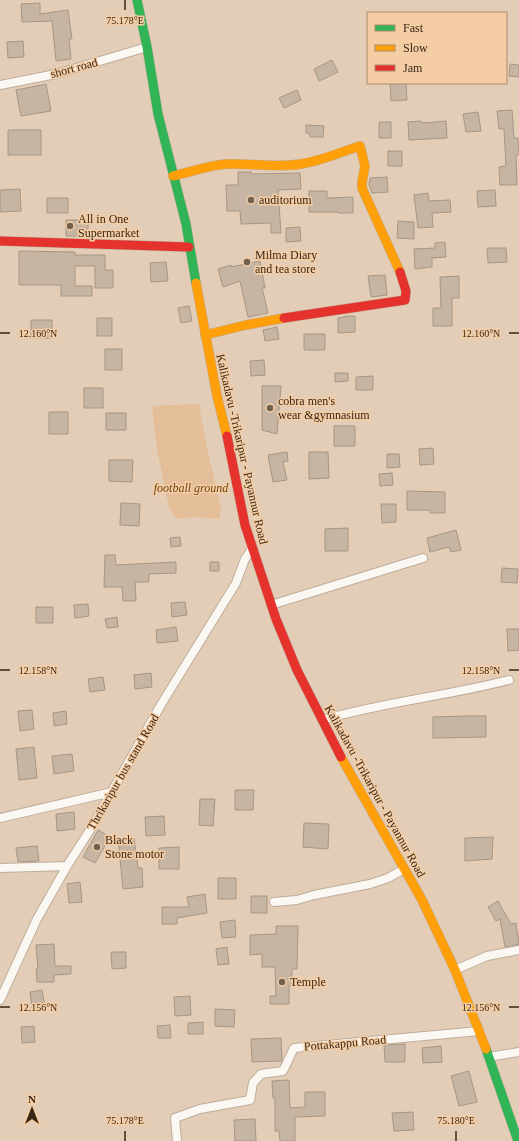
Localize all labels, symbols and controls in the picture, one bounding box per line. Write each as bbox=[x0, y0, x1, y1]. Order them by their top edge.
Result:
legend bbox=[367, 12, 507, 84]
text: 75.178°E bbox=[106, 15, 144, 26]
text: Fast bbox=[403, 21, 424, 35]
text: Slow bbox=[403, 41, 428, 55]
street label: short road bbox=[49, 55, 99, 81]
text: Jam bbox=[403, 61, 423, 75]
place label: auditorium bbox=[259, 193, 312, 207]
marker: auditorium bbox=[246, 195, 256, 205]
place label: All in One Supermarket bbox=[78, 212, 140, 240]
marker: All in One Supermarket bbox=[65, 221, 75, 231]
place label: Milma Diary and tea store bbox=[255, 248, 317, 276]
marker: Milma Diary and tea store bbox=[242, 257, 252, 267]
text: 12.160°N bbox=[19, 328, 57, 339]
text: 12.160°N bbox=[462, 328, 500, 339]
street label: Kalikadavu -Trikaripur - Payannur Road bbox=[213, 352, 271, 546]
place label: cobra men's wear &gymnasium bbox=[278, 394, 370, 422]
marker: cobra men's wear &gymnasium bbox=[265, 403, 275, 413]
park label: football ground bbox=[154, 481, 229, 495]
text: 12.158°N bbox=[19, 665, 57, 676]
text: 12.158°N bbox=[462, 665, 500, 676]
street label: Kalikadavu -Trikaripur - Payannur Road bbox=[322, 702, 428, 880]
street label: Thrikaripur bus stand Road bbox=[84, 711, 162, 833]
place label: Black Stone motor bbox=[105, 833, 164, 861]
marker: Black Stone motor bbox=[92, 842, 102, 852]
place label: Temple bbox=[290, 975, 326, 989]
marker: Temple bbox=[277, 977, 287, 987]
text: 12.156°N bbox=[19, 1002, 57, 1013]
text: 12.156°N bbox=[462, 1002, 500, 1013]
street label: Pottakappu Road bbox=[303, 1032, 387, 1054]
north arrow bbox=[12, 1089, 52, 1129]
text: N bbox=[28, 1093, 36, 1105]
text: 75.178°E bbox=[106, 1115, 144, 1126]
text: 75.180°E bbox=[437, 1115, 475, 1126]

